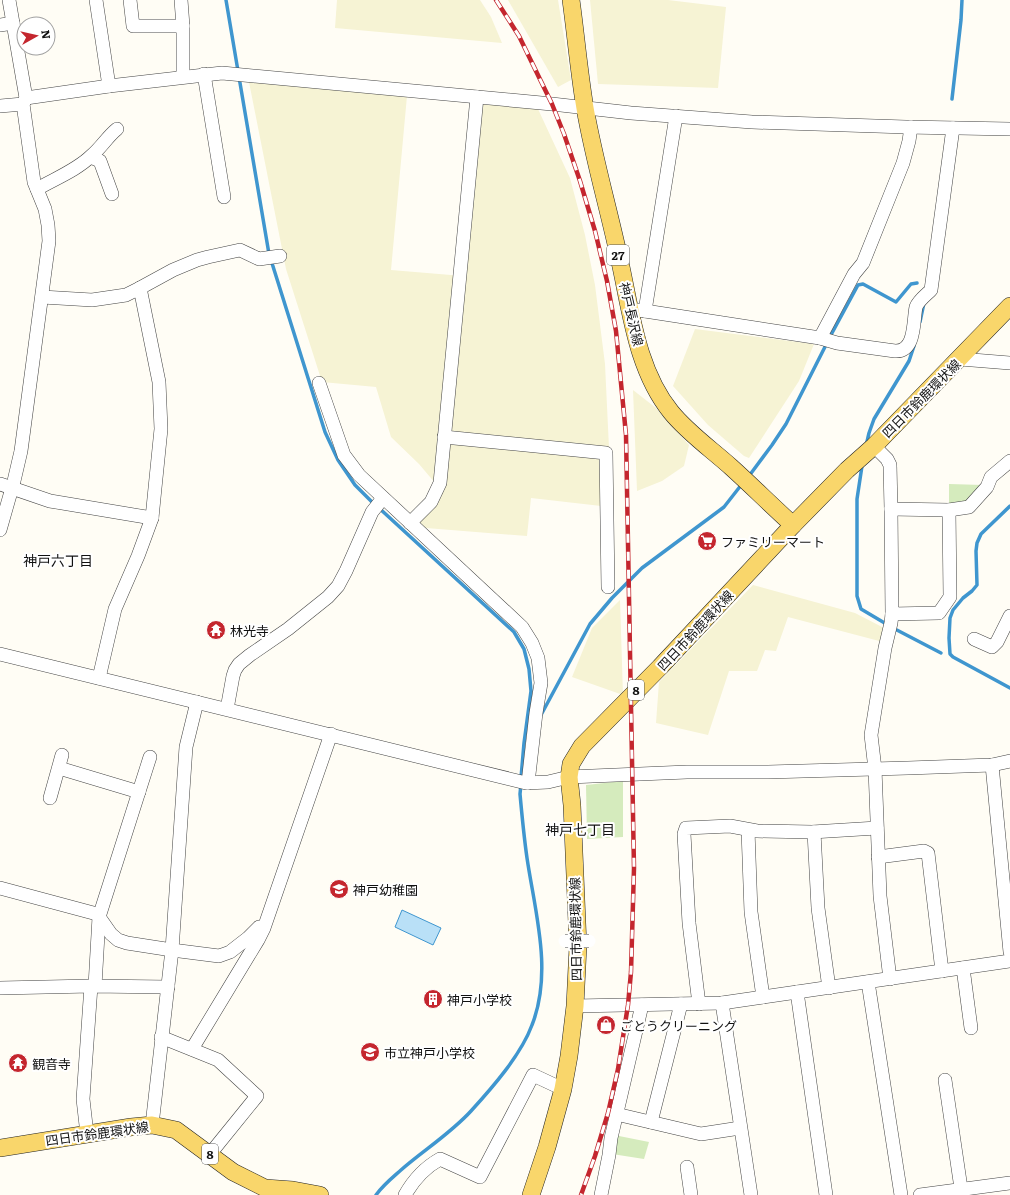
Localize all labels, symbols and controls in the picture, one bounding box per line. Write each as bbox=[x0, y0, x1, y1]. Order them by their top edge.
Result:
north arrow bbox=[16, 16, 56, 56]
text: N bbox=[38, 29, 55, 40]
road number: 27 bbox=[607, 245, 629, 265]
street label: 神戸長沢線 bbox=[615, 280, 649, 348]
street label: 四日市鈴鹿環状線 bbox=[878, 355, 964, 441]
supermarket icon: ファミリーマート bbox=[696, 530, 718, 552]
place label: ファミリーマート bbox=[721, 532, 825, 551]
district label: 神戸六丁目 bbox=[23, 550, 93, 570]
street label: 四日市鈴鹿環状線 bbox=[653, 585, 737, 675]
temple icon: 林光寺 bbox=[205, 619, 227, 641]
place label: 林光寺 bbox=[230, 621, 269, 640]
road number: 8 bbox=[628, 680, 644, 700]
district label: 神戸七丁目 bbox=[545, 819, 615, 839]
street label: 四日市鈴鹿環状線 bbox=[565, 877, 585, 981]
school or university icon: 神戸幼稚園 bbox=[328, 878, 350, 900]
place label: 神戸幼稚園 bbox=[353, 880, 418, 899]
building icon: 神戸小学校 bbox=[422, 988, 444, 1010]
place label: 神戸小学校 bbox=[447, 990, 512, 1009]
shop icon: ごとうクリーニング bbox=[595, 1014, 617, 1036]
place label: ごとうクリーニング bbox=[620, 1016, 737, 1035]
school or university icon: 市立神戸小学校 bbox=[359, 1041, 381, 1063]
place label: 市立神戸小学校 bbox=[384, 1043, 475, 1062]
temple icon: 観音寺 bbox=[7, 1052, 29, 1074]
place label: 観音寺 bbox=[32, 1054, 71, 1073]
street label: 四日市鈴鹿環状線 bbox=[44, 1116, 150, 1150]
road number: 8 bbox=[202, 1144, 218, 1164]

